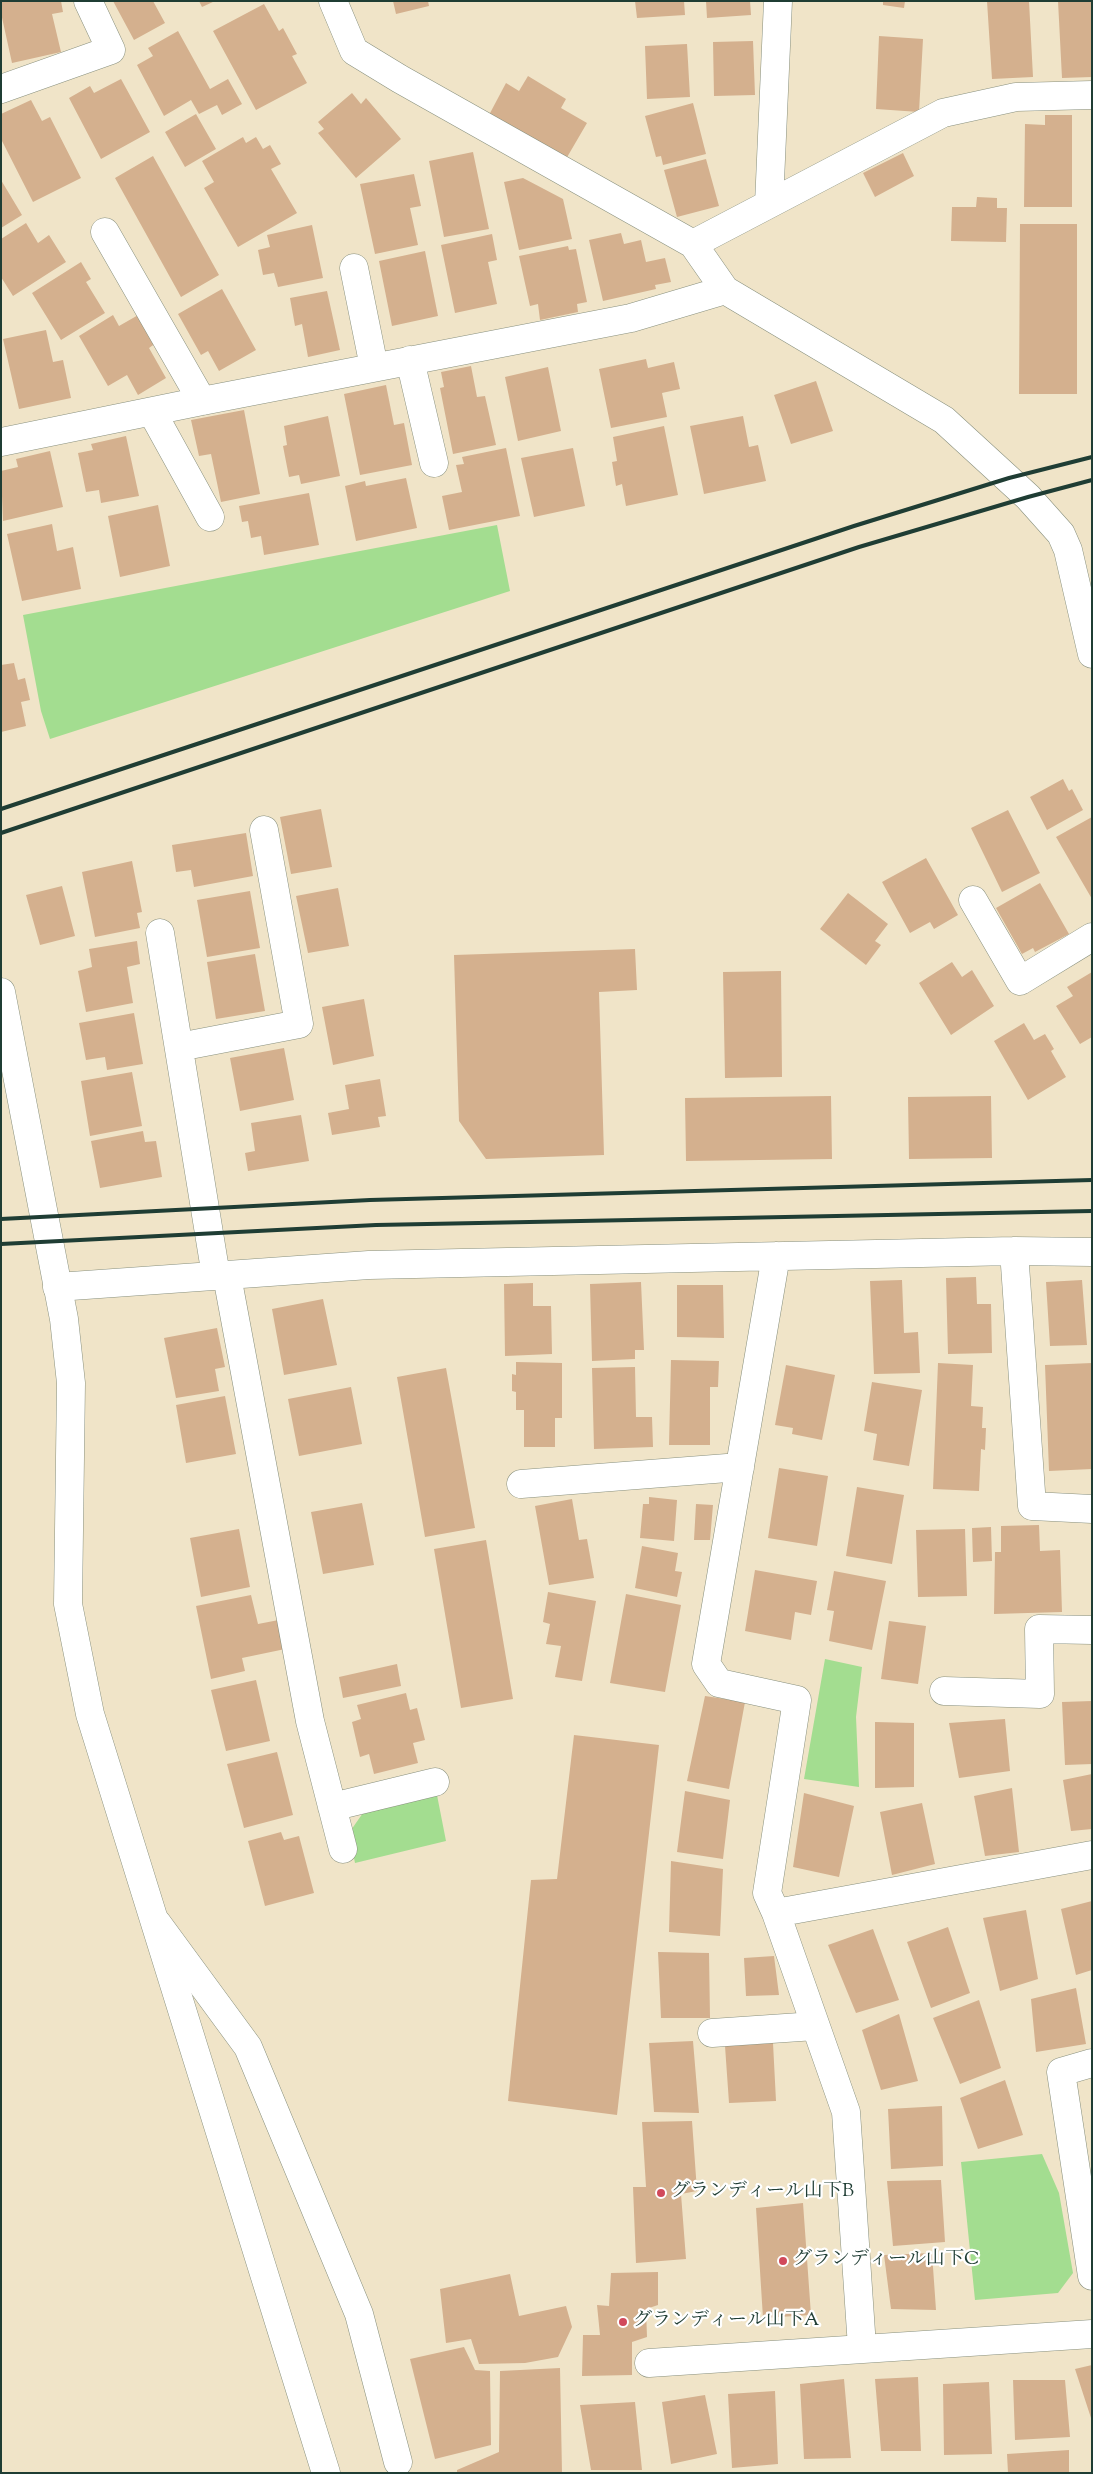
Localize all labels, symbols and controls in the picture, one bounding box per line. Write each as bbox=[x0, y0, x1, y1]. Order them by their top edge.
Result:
place label: グランディール山下B bbox=[671, 2182, 854, 2204]
marker: グランディール山下B bbox=[655, 2187, 667, 2199]
place label: グランディール山下C bbox=[793, 2250, 979, 2272]
marker: グランディール山下C bbox=[777, 2255, 789, 2267]
place label: グランディール山下A bbox=[633, 2311, 819, 2333]
marker: グランディール山下A bbox=[617, 2316, 629, 2328]

